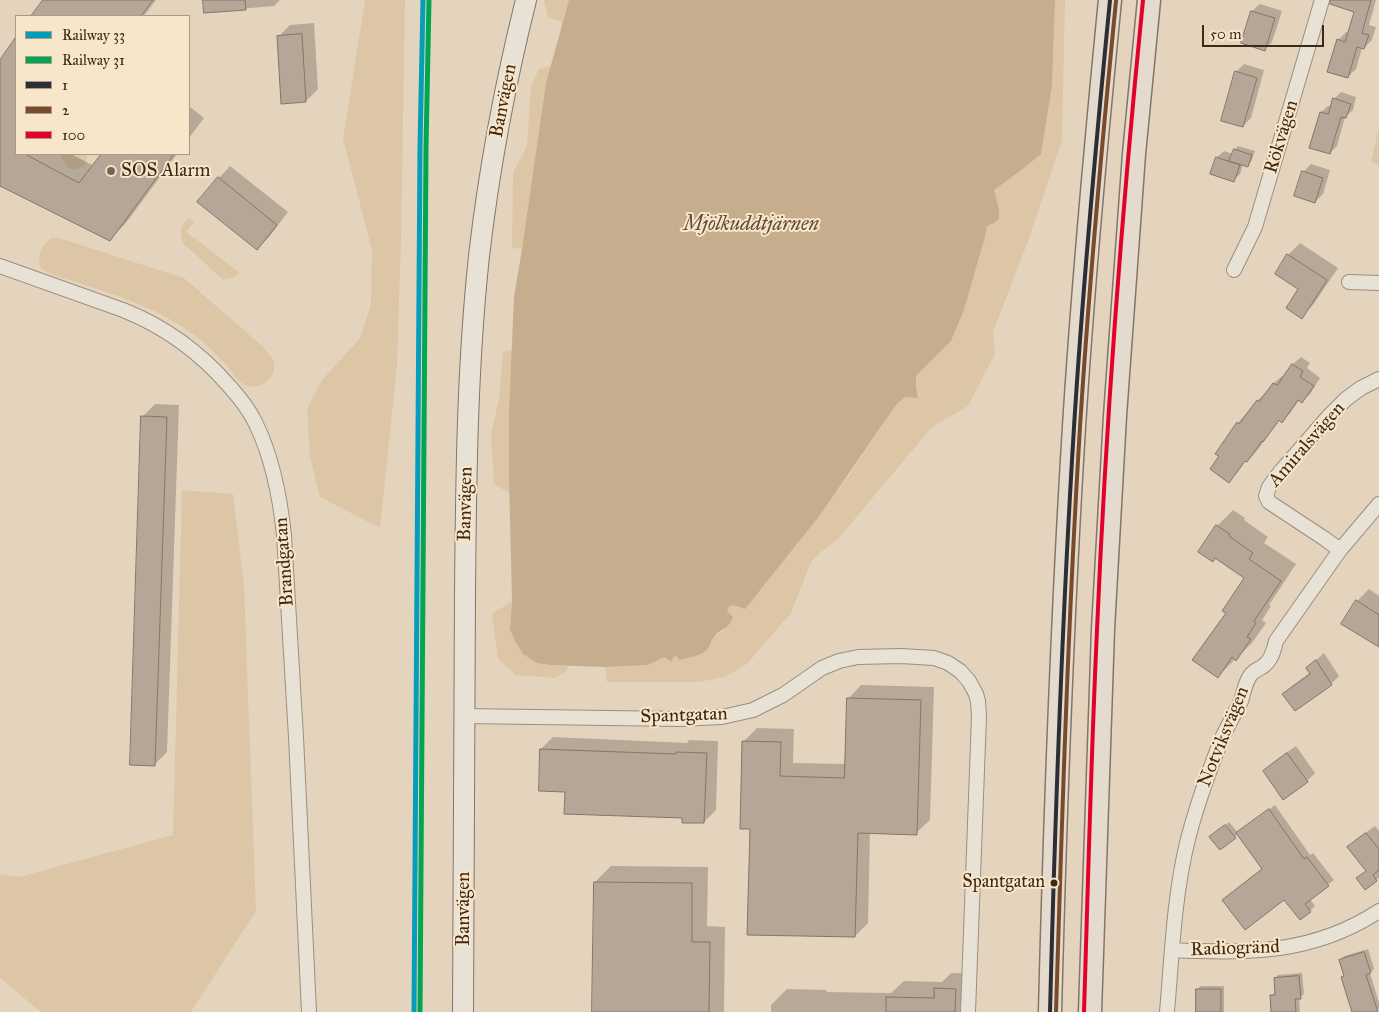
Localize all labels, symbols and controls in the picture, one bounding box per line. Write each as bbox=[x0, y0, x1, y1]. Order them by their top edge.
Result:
legend bbox=[15, 15, 190, 155]
scale bar bbox=[1204, 15, 1326, 47]
text: 50 m bbox=[1210, 25, 1242, 43]
text: Railway 33 bbox=[62, 26, 125, 44]
text: Railway 31 bbox=[62, 51, 125, 69]
street label: Banvägen bbox=[486, 62, 522, 140]
text: 1 bbox=[62, 76, 68, 94]
street label: Rökvägen bbox=[1260, 97, 1304, 177]
text: 2 bbox=[62, 101, 69, 119]
text: 100 bbox=[62, 126, 85, 144]
place label: SOS Alarm bbox=[121, 160, 210, 182]
marker: SOS Alarm bbox=[105, 165, 117, 177]
water label: Mjölkuddtjärnen bbox=[683, 213, 819, 237]
street label: Amiralsvägen bbox=[1264, 398, 1350, 492]
street label: Banvägen bbox=[454, 466, 478, 542]
street label: Brandgatan bbox=[271, 517, 299, 607]
street label: Notviksvägen bbox=[1193, 683, 1255, 791]
street label: Spantgatan bbox=[640, 703, 728, 729]
street label: Banvägen bbox=[453, 872, 475, 946]
place label: Spantgatan bbox=[962, 872, 1045, 894]
marker: Spantgatan bbox=[1049, 878, 1059, 888]
street label: Radiogränd bbox=[1190, 936, 1280, 962]

